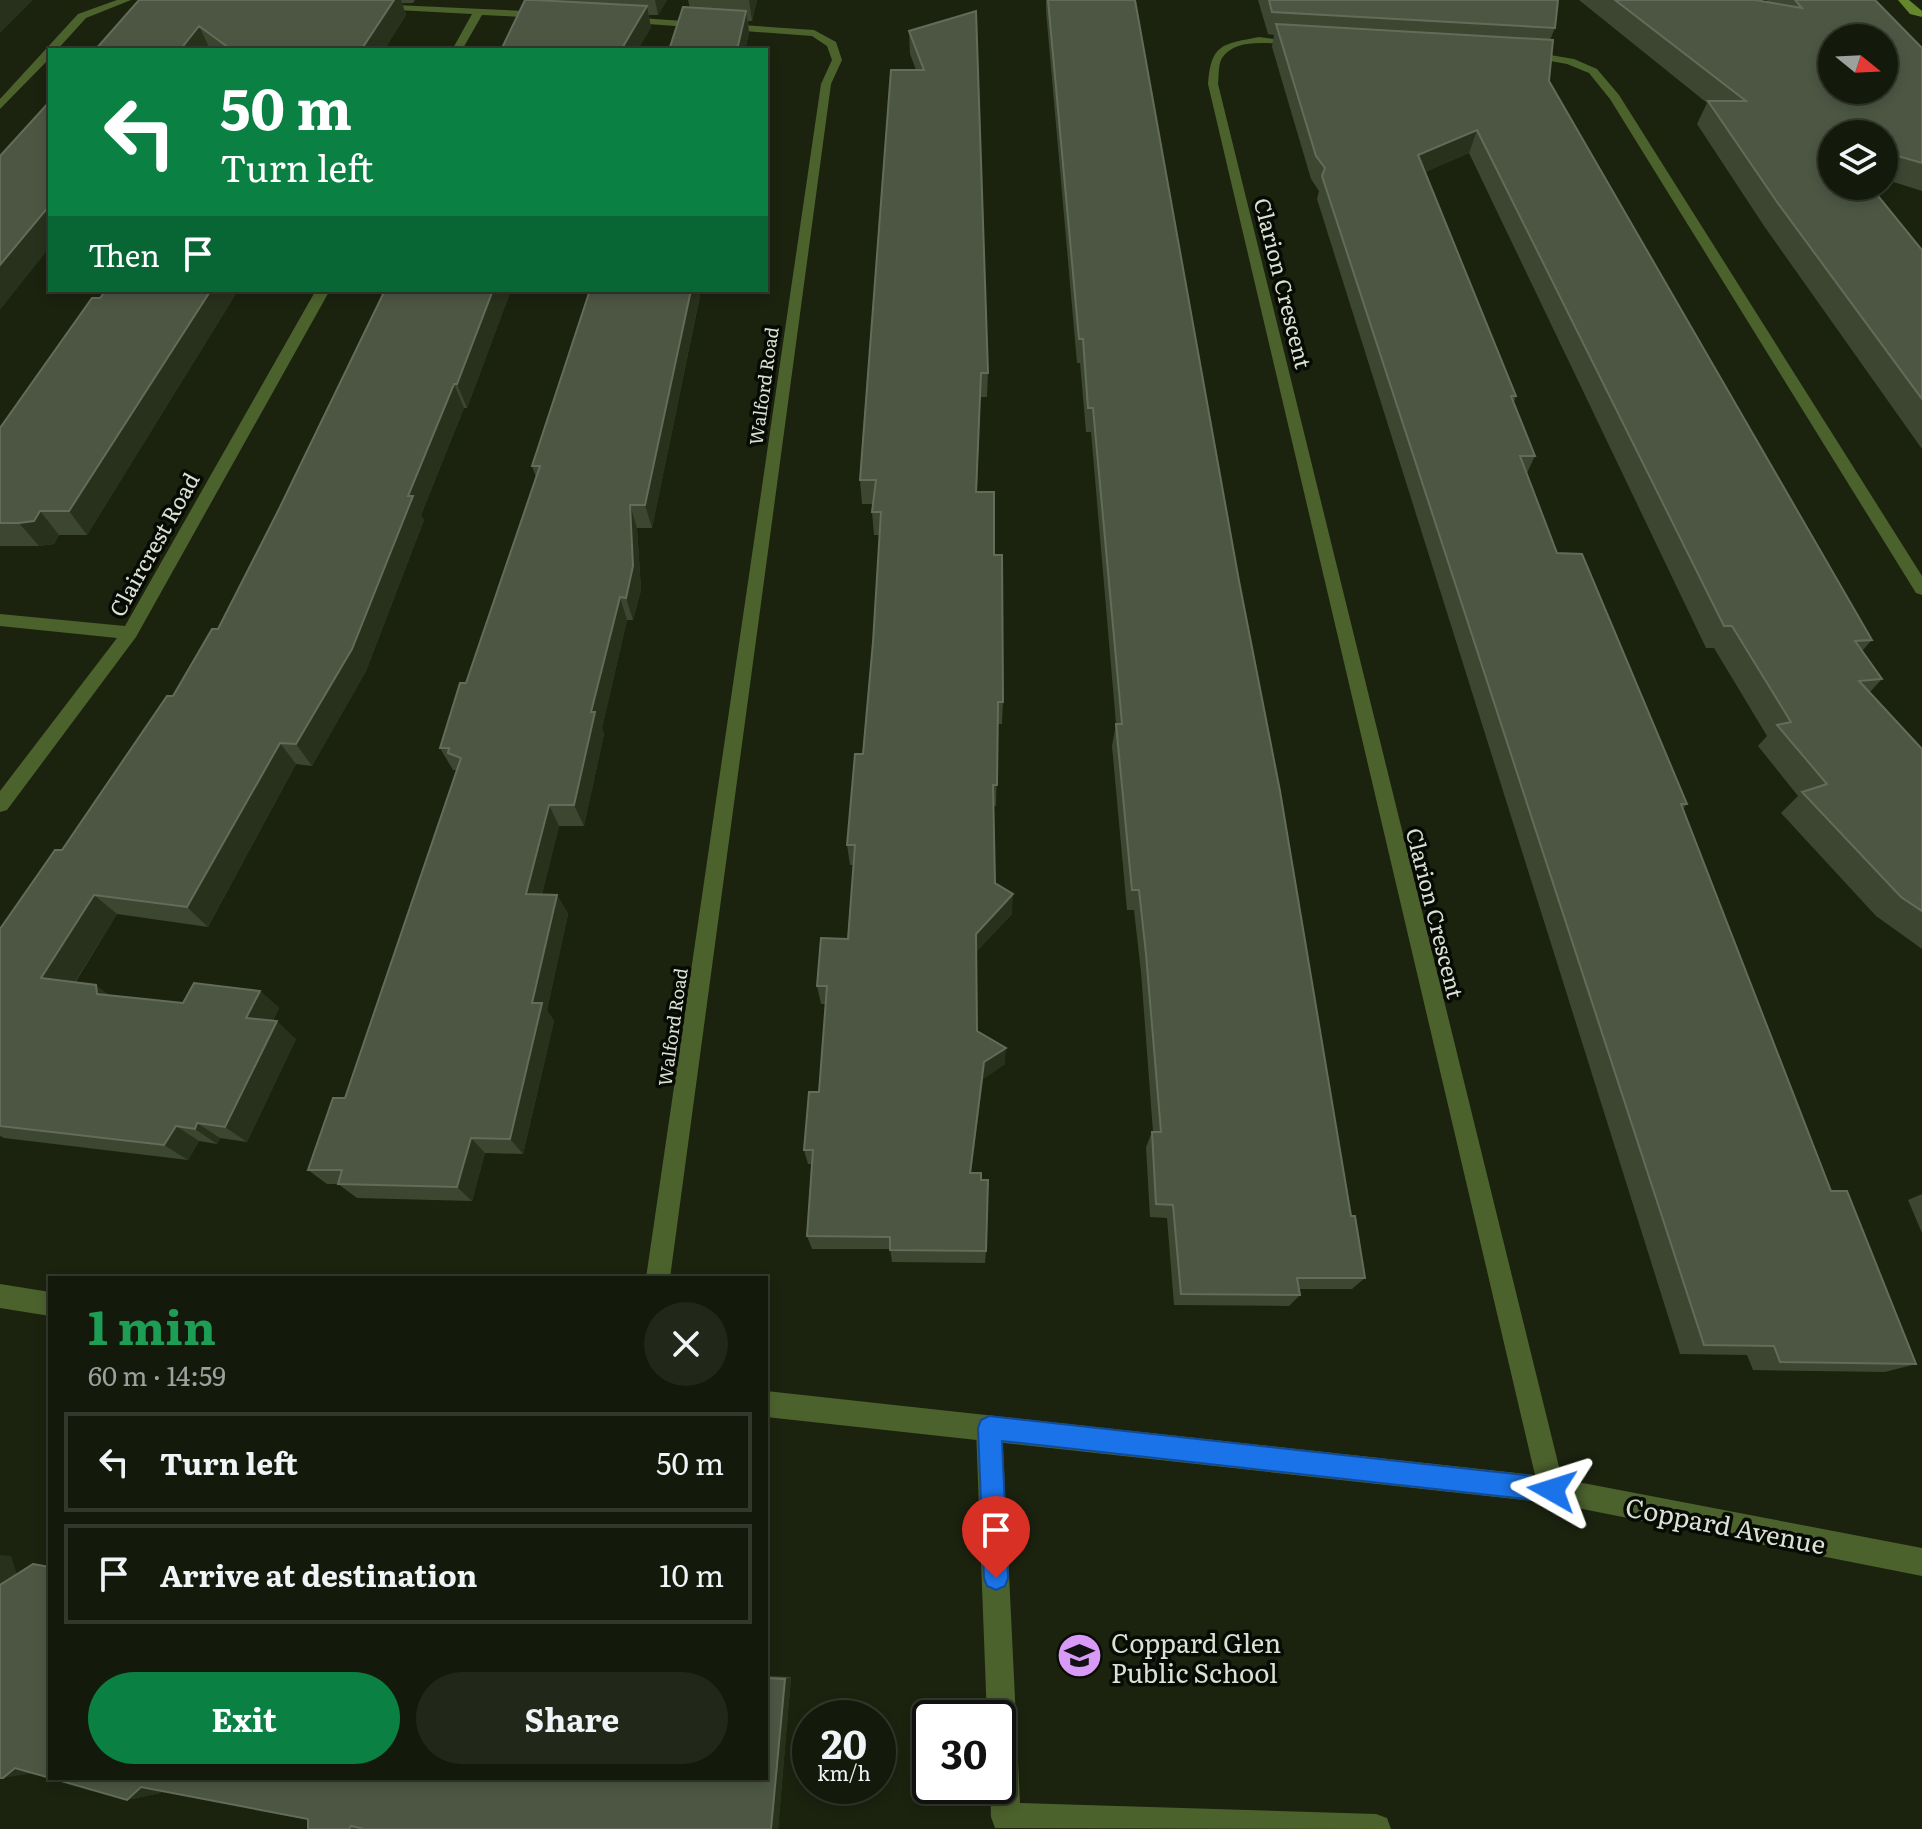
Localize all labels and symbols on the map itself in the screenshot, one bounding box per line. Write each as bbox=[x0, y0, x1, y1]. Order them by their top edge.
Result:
north arrow bbox=[1818, 24, 1898, 104]
street label: Clarion Crescent bbox=[1247, 194, 1321, 372]
street label: Walford Road bbox=[741, 325, 785, 447]
street label: Claircrest Road bbox=[100, 466, 206, 622]
street label: Clarion Crescent bbox=[1399, 824, 1473, 1002]
street label: Walford Road bbox=[650, 966, 694, 1088]
position arrow bbox=[1510, 1448, 1594, 1532]
street label: Coppard Avenue bbox=[1623, 1485, 1829, 1563]
pin bbox=[962, 1496, 1030, 1578]
place label: Coppard Glen Public School bbox=[1111, 1622, 1281, 1691]
school or university icon: Coppard Glen Public School bbox=[1056, 1632, 1104, 1680]
speed limit sign: 30 bbox=[912, 1700, 1016, 1804]

